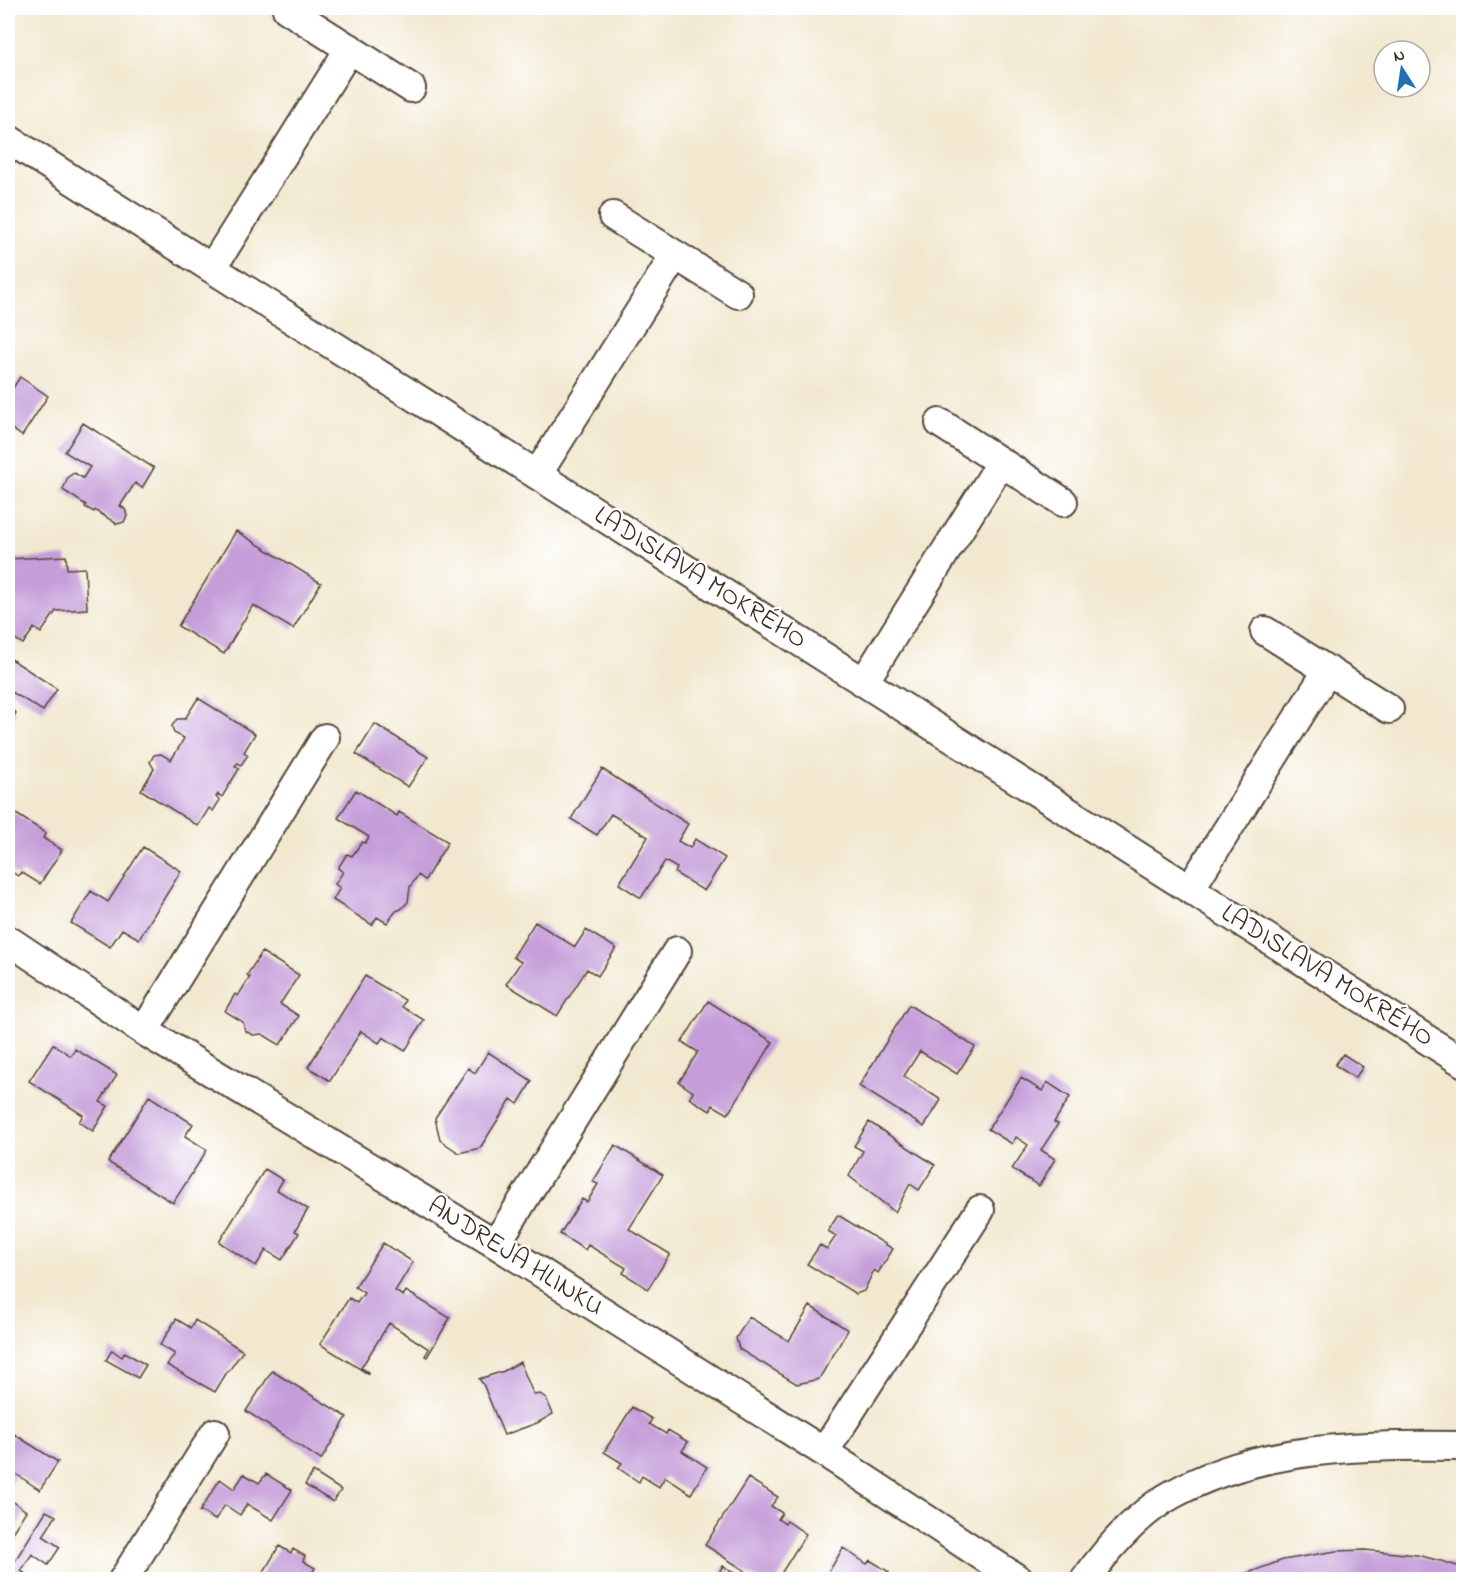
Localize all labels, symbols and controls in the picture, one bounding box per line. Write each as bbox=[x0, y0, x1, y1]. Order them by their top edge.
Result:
north arrow bbox=[1372, 39, 1432, 99]
text: N bbox=[1392, 43, 1407, 69]
street label: LADISLAVA MOKRÉHO bbox=[586, 497, 814, 659]
street label: LADISLAVA MOKRÉHO bbox=[1213, 895, 1441, 1057]
street label: ANDREJA HLINKU bbox=[419, 1187, 611, 1327]

